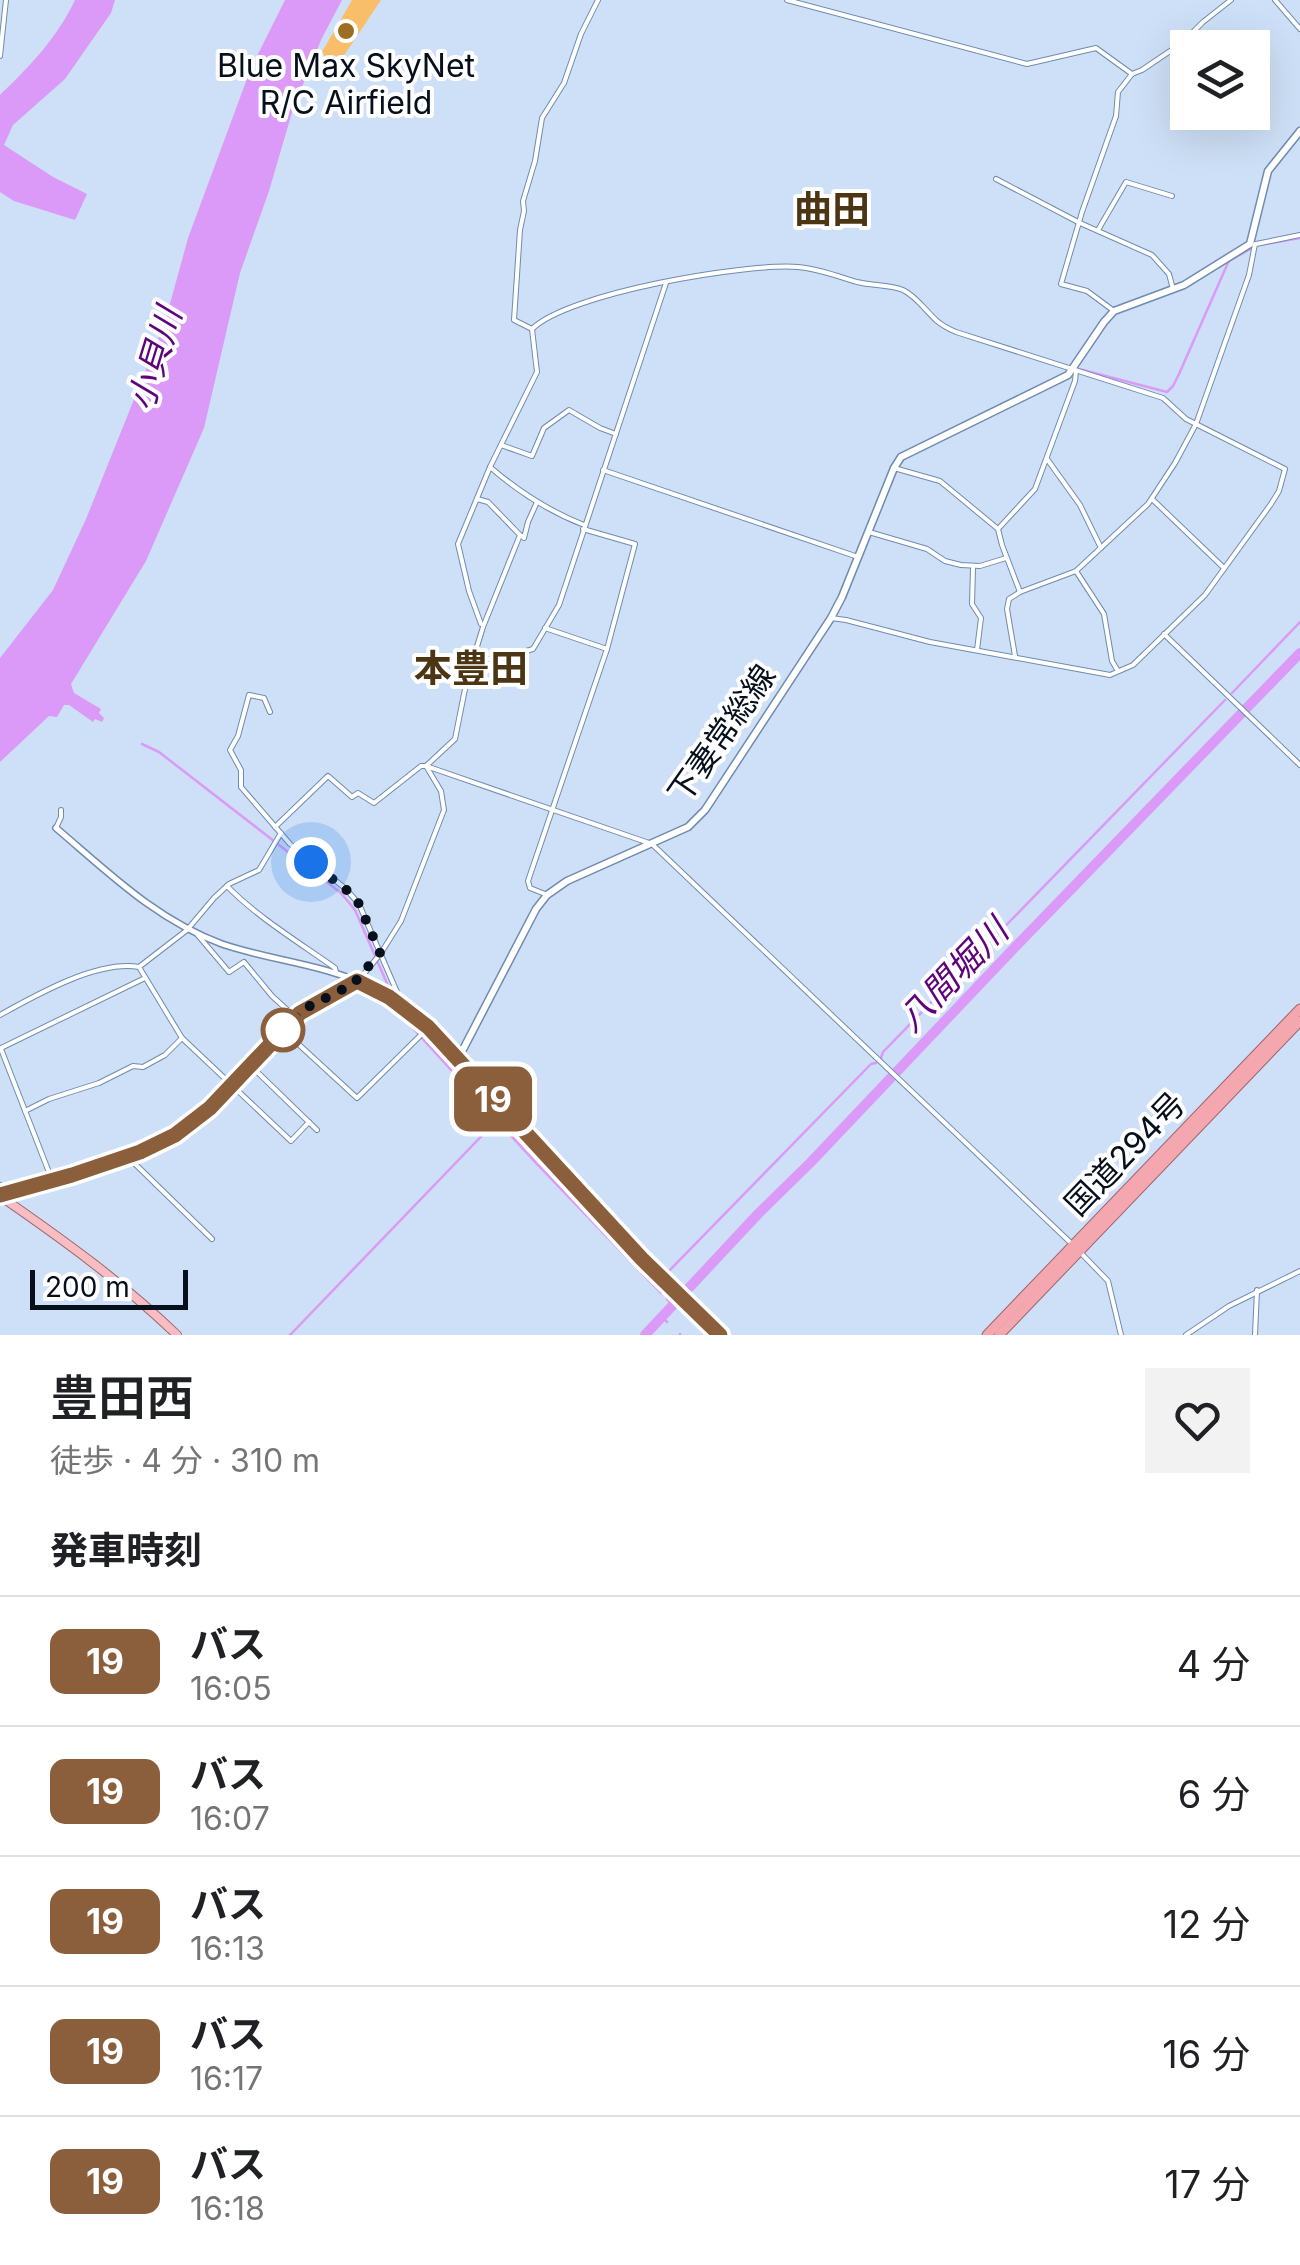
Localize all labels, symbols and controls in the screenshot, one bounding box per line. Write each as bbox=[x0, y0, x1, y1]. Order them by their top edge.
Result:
marker: Blue Max SkyNet R/C Airfield bbox=[335, 20, 357, 42]
map controls bbox=[1170, 30, 1270, 130]
button: layers bbox=[1170, 30, 1270, 130]
place label: Blue Max SkyNet R/C Airfield bbox=[217, 46, 475, 122]
district label: 曲田 bbox=[794, 186, 870, 232]
water label: 小貝川 bbox=[119, 299, 191, 415]
district label: 本豊田 bbox=[414, 645, 528, 691]
street label: 下妻常総線 bbox=[660, 657, 783, 810]
your location bbox=[286, 837, 336, 887]
water label: 八間堀川 bbox=[889, 906, 1019, 1039]
unlabelled marker bbox=[262, 1009, 304, 1051]
line badge: 19 bbox=[448, 1066, 538, 1132]
text: 19 bbox=[474, 1078, 512, 1120]
street label: 国道294号 bbox=[1056, 1084, 1193, 1223]
scale bar bbox=[30, 1265, 188, 1310]
text: 200 m bbox=[45, 1270, 130, 1304]
text: 豊田西 bbox=[50, 1368, 194, 1427]
button: heart bbox=[1145, 1368, 1250, 1473]
text: 徒歩 · 4 分 · 310 m bbox=[50, 1441, 320, 1480]
text: 発車時刻 bbox=[50, 1527, 202, 1573]
text: バス bbox=[190, 1621, 266, 1667]
text: 19 bbox=[86, 1640, 124, 1682]
text: 4 分 bbox=[1177, 1641, 1250, 1687]
text: 16:05 bbox=[190, 1669, 272, 1708]
text: バス bbox=[190, 1751, 266, 1797]
text: 19 bbox=[86, 1770, 124, 1812]
text: 6 分 bbox=[1178, 1771, 1250, 1817]
text: 16:07 bbox=[190, 1799, 270, 1838]
text: バス bbox=[190, 1881, 266, 1927]
text: 19 bbox=[86, 1900, 124, 1942]
text: 12 分 bbox=[1163, 1901, 1250, 1947]
text: 16:13 bbox=[190, 1929, 265, 1968]
text: バス bbox=[190, 2011, 266, 2057]
text: 19 bbox=[86, 2030, 124, 2072]
text: 16 分 bbox=[1162, 2031, 1250, 2077]
text: 16:17 bbox=[190, 2059, 263, 2098]
text: バス bbox=[190, 2141, 266, 2187]
text: 19 bbox=[86, 2160, 124, 2202]
text: 17 分 bbox=[1164, 2161, 1250, 2207]
text: 16:18 bbox=[190, 2189, 265, 2228]

